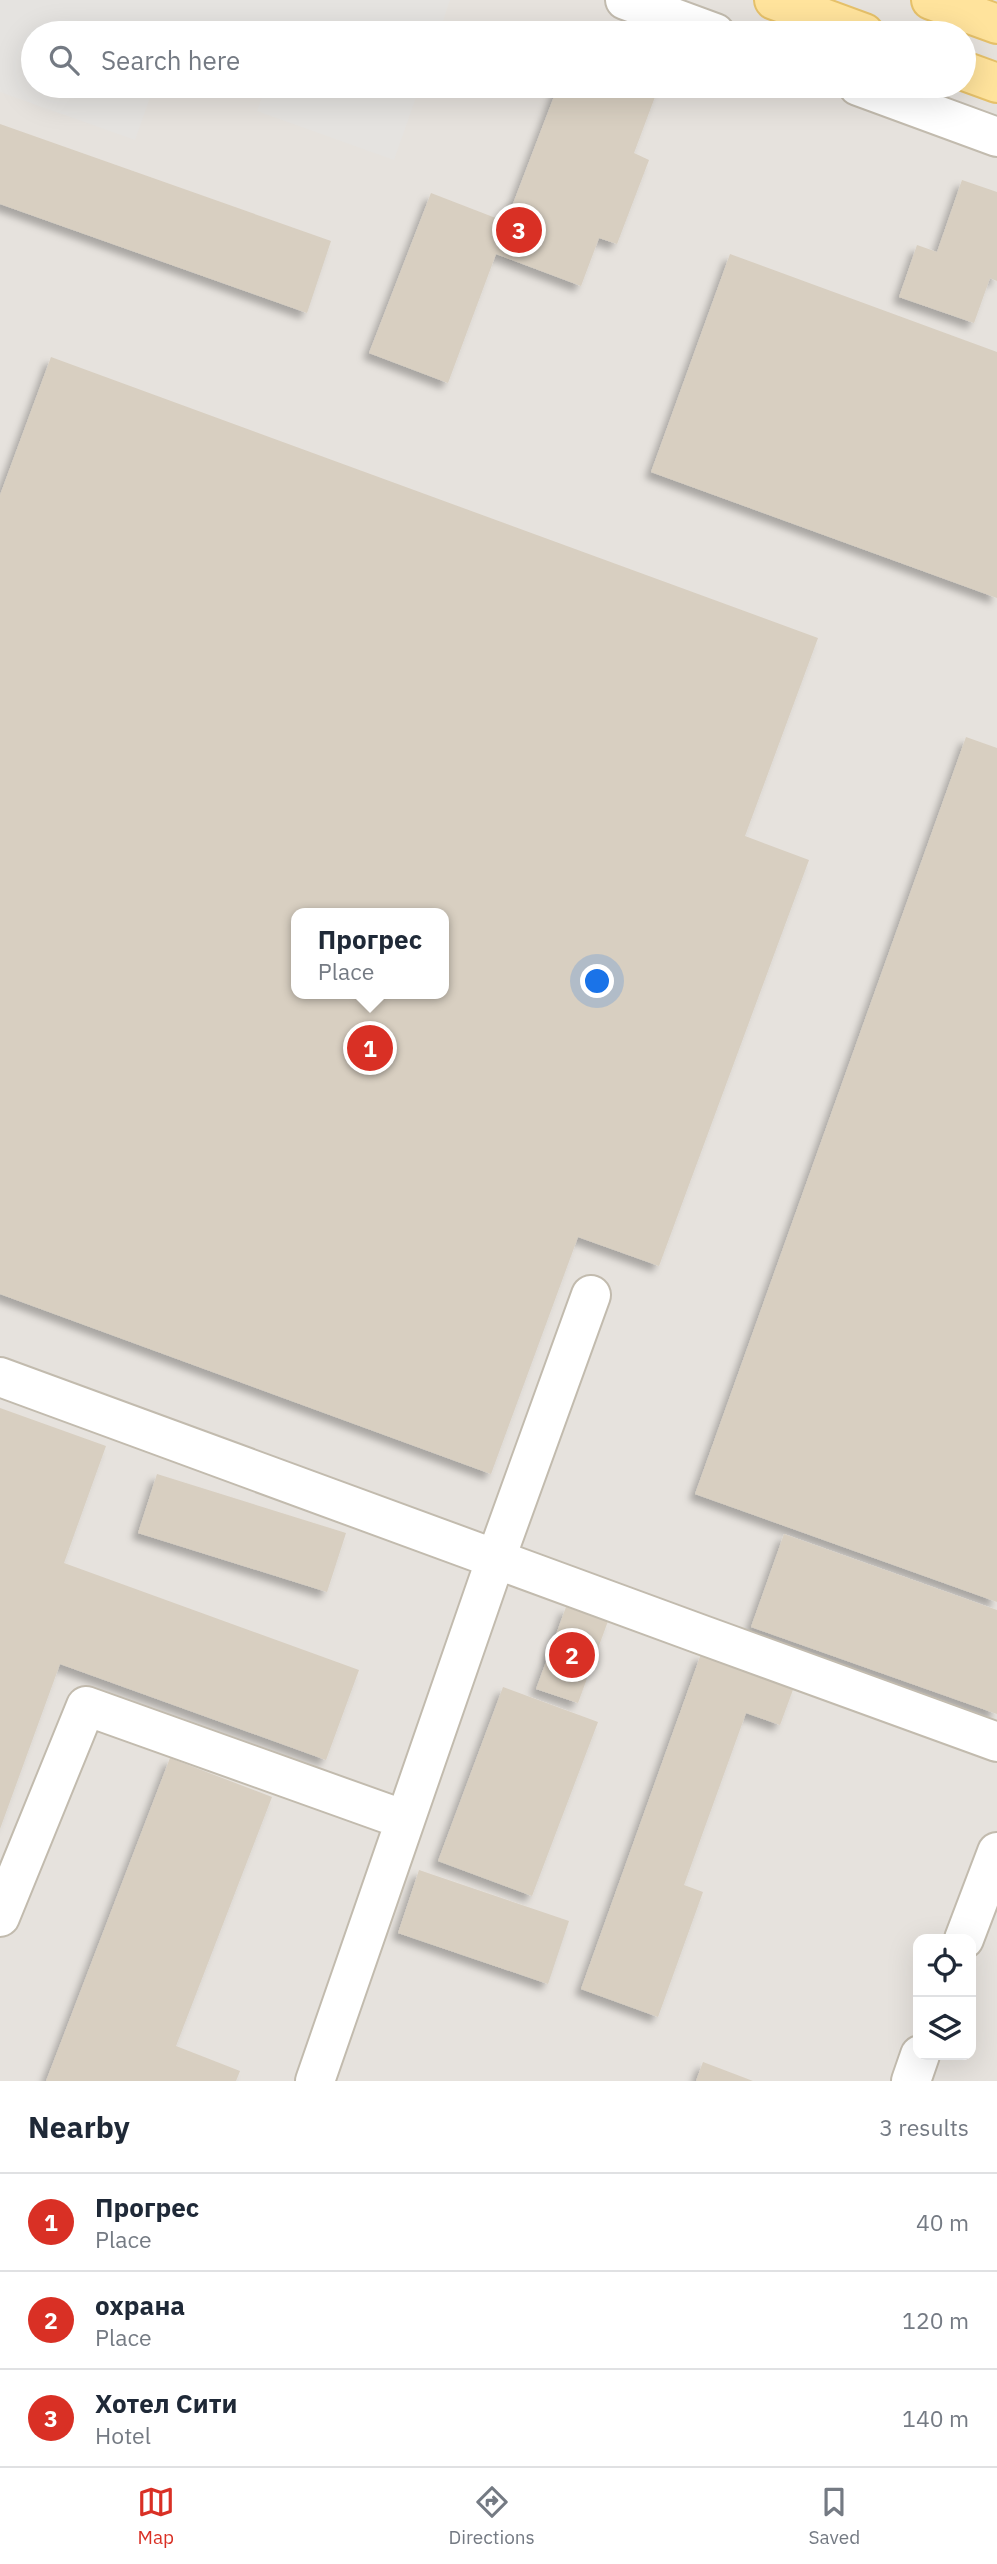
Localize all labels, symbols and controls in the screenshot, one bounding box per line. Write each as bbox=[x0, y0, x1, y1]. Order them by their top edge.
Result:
search box bbox=[21, 21, 976, 98]
icon: search bbox=[45, 41, 83, 79]
text: Search here bbox=[101, 43, 240, 77]
pin: 3 bbox=[496, 204, 542, 256]
popup bbox=[291, 908, 449, 999]
text: Прогрес bbox=[318, 922, 422, 956]
text: Place bbox=[318, 956, 374, 986]
your location bbox=[580, 964, 614, 998]
pin: 1 bbox=[347, 1022, 393, 1074]
pin: 2 bbox=[549, 1629, 595, 1681]
map controls bbox=[913, 1934, 976, 2060]
button: locate bbox=[913, 1934, 976, 1997]
button: layers bbox=[913, 1997, 976, 2060]
text: Nearby bbox=[28, 2107, 130, 2146]
text: 3 results bbox=[879, 2112, 969, 2142]
text: Прогрес bbox=[95, 2190, 199, 2224]
text: 1 bbox=[44, 2207, 58, 2237]
text: 40 m bbox=[916, 2207, 969, 2237]
text: Place bbox=[95, 2224, 152, 2254]
text: охрана bbox=[95, 2288, 185, 2322]
text: 2 bbox=[44, 2305, 58, 2335]
text: 120 m bbox=[902, 2305, 969, 2335]
text: Place bbox=[95, 2322, 152, 2352]
text: Хотел Сити bbox=[95, 2386, 237, 2420]
text: 3 bbox=[44, 2403, 58, 2433]
text: 140 m bbox=[902, 2403, 969, 2433]
text: Hotel bbox=[95, 2420, 151, 2450]
tab: Map bbox=[137, 2483, 175, 2549]
tab: Directions bbox=[448, 2483, 535, 2549]
tab: Saved bbox=[809, 2483, 860, 2549]

